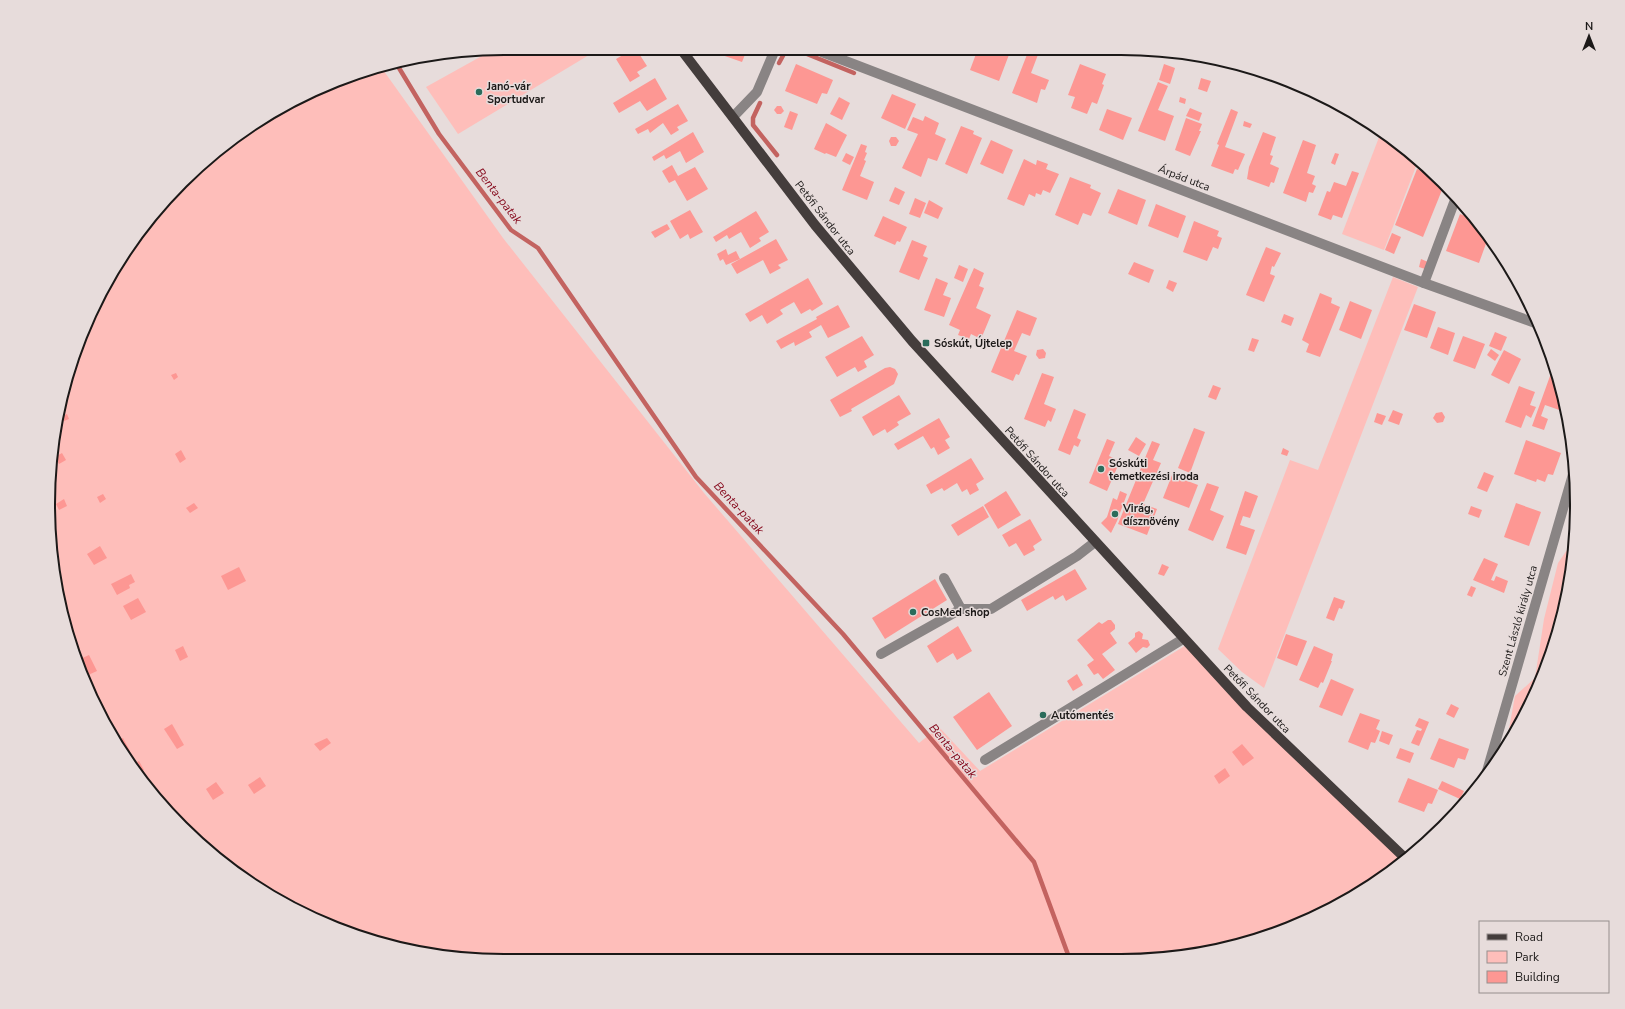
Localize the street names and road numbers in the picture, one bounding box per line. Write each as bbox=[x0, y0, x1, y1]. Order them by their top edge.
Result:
street label: Árpád utca bbox=[1156, 160, 1213, 195]
street label: Petőfi Sándor utca bbox=[791, 178, 859, 258]
street label: Petőfi Sándor utca bbox=[1001, 423, 1073, 501]
street label: Szent László király utca bbox=[1495, 563, 1541, 678]
street label: Petőfi Sándor utca bbox=[1220, 661, 1294, 737]

